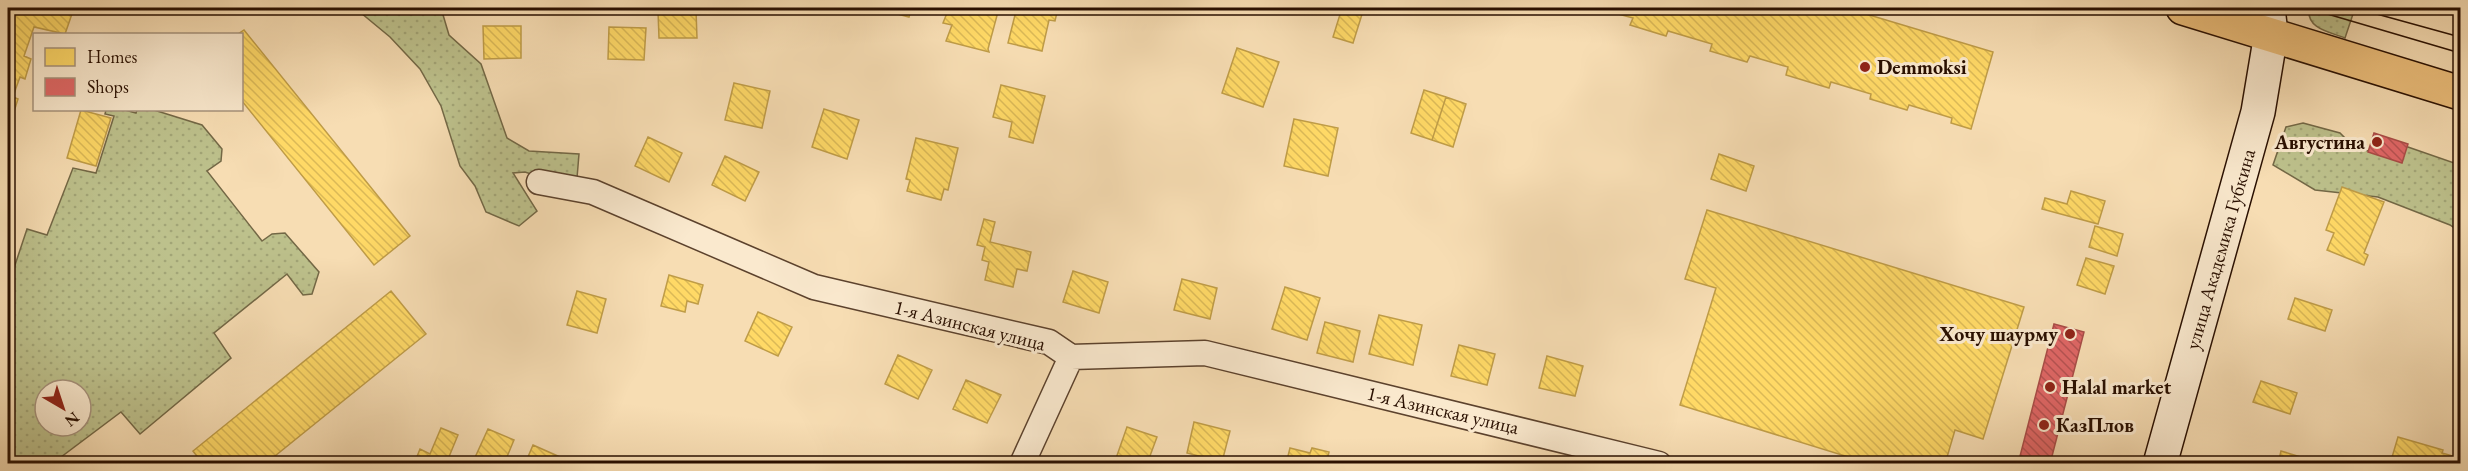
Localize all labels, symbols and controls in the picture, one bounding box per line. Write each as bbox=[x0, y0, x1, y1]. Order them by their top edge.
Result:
legend bbox=[33, 33, 243, 111]
text: Homes bbox=[87, 45, 138, 68]
place label: Demmoksi bbox=[1877, 54, 1967, 80]
marker: Demmoksi bbox=[1858, 60, 1872, 74]
text: Shops bbox=[87, 75, 129, 98]
place label: Августина bbox=[2273, 129, 2365, 155]
marker: Августина bbox=[2370, 135, 2384, 149]
street label: улица Академика Губкина bbox=[2179, 146, 2261, 352]
street label: 1-я Азинская улица bbox=[892, 294, 1048, 356]
place label: Хочу шаурму bbox=[1939, 321, 2058, 347]
marker: Хочу шаурму bbox=[2063, 327, 2077, 341]
place label: Halal market bbox=[2062, 374, 2172, 400]
north arrow bbox=[33, 378, 93, 438]
street label: 1-я Азинская улица bbox=[1364, 380, 1522, 440]
marker: Halal market bbox=[2043, 380, 2057, 394]
text: N bbox=[60, 407, 84, 432]
place label: КазПлов bbox=[2056, 412, 2134, 438]
marker: КазПлов bbox=[2037, 418, 2051, 432]

